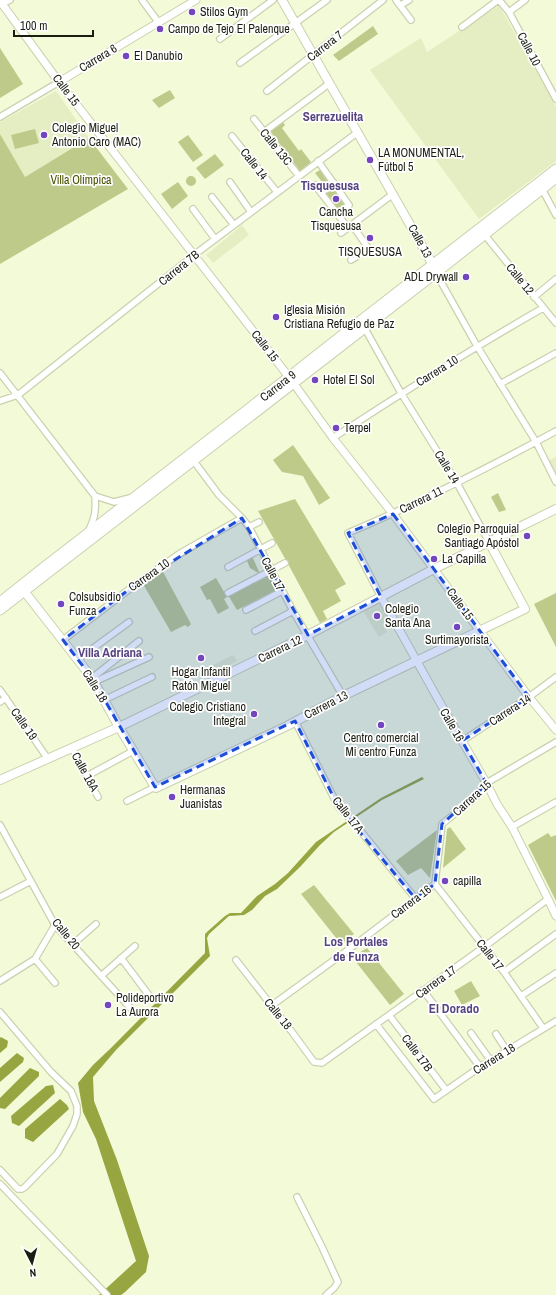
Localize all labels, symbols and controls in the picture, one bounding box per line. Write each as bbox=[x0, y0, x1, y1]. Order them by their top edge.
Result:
place label: Stilos Gym bbox=[200, 4, 248, 20]
marker: Stilos Gym bbox=[187, 7, 197, 17]
scale bar bbox=[14, 12, 93, 38]
text: 100 m bbox=[20, 18, 47, 34]
place label: Campo de Tejo El Palenque bbox=[168, 21, 290, 37]
marker: Campo de Tejo El Palenque bbox=[155, 24, 165, 34]
street label: Carrera 7 bbox=[304, 27, 347, 65]
street label: Calle 10 bbox=[513, 29, 545, 69]
street label: Carrera 6 bbox=[76, 40, 120, 76]
place label: El Danubio bbox=[134, 48, 183, 64]
marker: El Danubio bbox=[121, 51, 131, 61]
street label: Calle 15 bbox=[49, 71, 84, 110]
district label: Serrezuelita bbox=[303, 108, 363, 125]
place label: Colegio Miguel Antonio Caro (MAC) bbox=[51, 120, 141, 150]
street label: Calle 13C bbox=[256, 125, 296, 169]
marker: Colegio Miguel Antonio Caro (MAC) bbox=[39, 130, 49, 140]
street label: Calle 14 bbox=[237, 145, 272, 184]
place label: LA MONUMENTAL, Fútbol 5 bbox=[378, 145, 464, 175]
marker: LA MONUMENTAL, Fútbol 5 bbox=[365, 155, 375, 165]
park label: Villa Olímpica bbox=[50, 172, 112, 188]
district label: Tisquesusa bbox=[301, 177, 359, 194]
marker: Cancha Tisquesusa bbox=[331, 194, 341, 204]
place label: Cancha Tisquesusa bbox=[311, 204, 362, 234]
street label: Calle 13 bbox=[404, 221, 436, 261]
marker: TISQUESUSA bbox=[365, 233, 375, 243]
place label: TISQUESUSA bbox=[338, 244, 402, 260]
street label: Carrera 7B bbox=[155, 246, 203, 289]
street label: Calle 12 bbox=[502, 260, 538, 298]
place label: ADL Drywall bbox=[403, 269, 458, 285]
marker: ADL Drywall bbox=[461, 272, 471, 282]
place label: Iglesia Misión Cristiana Refugio de Paz bbox=[284, 302, 395, 332]
marker: Iglesia Misión Cristiana Refugio de Paz bbox=[271, 312, 281, 322]
street label: Calle 15 bbox=[248, 327, 283, 366]
street label: Carrera 10 bbox=[413, 352, 461, 390]
street label: Carrera 9 bbox=[257, 367, 299, 405]
place label: Hotel El Sol bbox=[323, 372, 374, 388]
marker: Hotel El Sol bbox=[310, 375, 320, 385]
place label: Terpel bbox=[344, 420, 371, 436]
marker: Terpel bbox=[331, 423, 341, 433]
street label: Calle 14 bbox=[431, 447, 464, 487]
street label: Carrera 11 bbox=[397, 482, 446, 517]
place label: Colegio Parroquial Santiago Apóstol bbox=[437, 521, 519, 551]
marker: Colegio Parroquial Santiago Apóstol bbox=[522, 531, 532, 541]
place label: La Capilla bbox=[442, 551, 487, 567]
street label: Calle 17 bbox=[257, 554, 289, 594]
marker: La Capilla bbox=[429, 554, 439, 564]
street label: Carrera 10 bbox=[125, 555, 173, 595]
street label: Calle 15 bbox=[443, 585, 477, 624]
place label: Colsubsidio Funza bbox=[69, 589, 121, 619]
marker: Colsubsidio Funza bbox=[56, 599, 66, 609]
place label: Colegio Santa Ana bbox=[385, 601, 431, 631]
marker: Colegio Santa Ana bbox=[372, 611, 382, 621]
marker: Surtimayorista bbox=[452, 622, 462, 632]
street label: Carrera 12 bbox=[255, 632, 305, 666]
place label: Surtimayorista bbox=[425, 632, 490, 648]
district label: Villa Adriana bbox=[78, 644, 142, 661]
marker: Hogar Infantil Ratón Miguel bbox=[196, 653, 206, 663]
place label: Hogar Infantil Ratón Miguel bbox=[171, 664, 231, 694]
street label: Calle 18 bbox=[79, 666, 111, 706]
street label: Carrera 13 bbox=[301, 687, 351, 723]
street label: Carrera 14 bbox=[486, 690, 535, 730]
place label: Colegio Cristiano Integral bbox=[169, 699, 246, 729]
street label: Calle 19 bbox=[7, 705, 41, 743]
street label: Calle 16 bbox=[436, 705, 468, 745]
marker: Colegio Cristiano Integral bbox=[249, 709, 259, 719]
marker: Centro comercial Mi centro Funza bbox=[376, 720, 386, 730]
place label: Centro comercial Mi centro Funza bbox=[344, 730, 418, 760]
street label: Calle 18A bbox=[68, 749, 103, 795]
street label: Carrera 15 bbox=[449, 776, 495, 820]
place label: Hermanas Juanistas bbox=[180, 782, 225, 812]
marker: Hermanas Juanistas bbox=[167, 792, 177, 802]
street label: Calle 17A bbox=[329, 793, 368, 837]
place label: capilla bbox=[453, 873, 482, 889]
marker: capilla bbox=[440, 876, 450, 886]
street label: Carrera 16 bbox=[387, 881, 435, 923]
street label: Calle 20 bbox=[48, 915, 84, 953]
district label: Los Portales de Funza bbox=[324, 933, 388, 965]
street label: Calle 17 bbox=[473, 936, 508, 975]
street label: Carrera 17 bbox=[412, 961, 460, 1002]
place label: Polideportivo La Aurora bbox=[116, 990, 174, 1020]
street label: Calle 18 bbox=[260, 995, 296, 1033]
marker: Polideportivo La Aurora bbox=[103, 1000, 113, 1010]
district label: El Dorado bbox=[429, 1000, 479, 1017]
street label: Calle 17B bbox=[398, 1031, 436, 1075]
street label: Carrera 18 bbox=[470, 1040, 518, 1078]
north arrow bbox=[12, 1243, 52, 1283]
text: N bbox=[29, 1266, 37, 1280]

